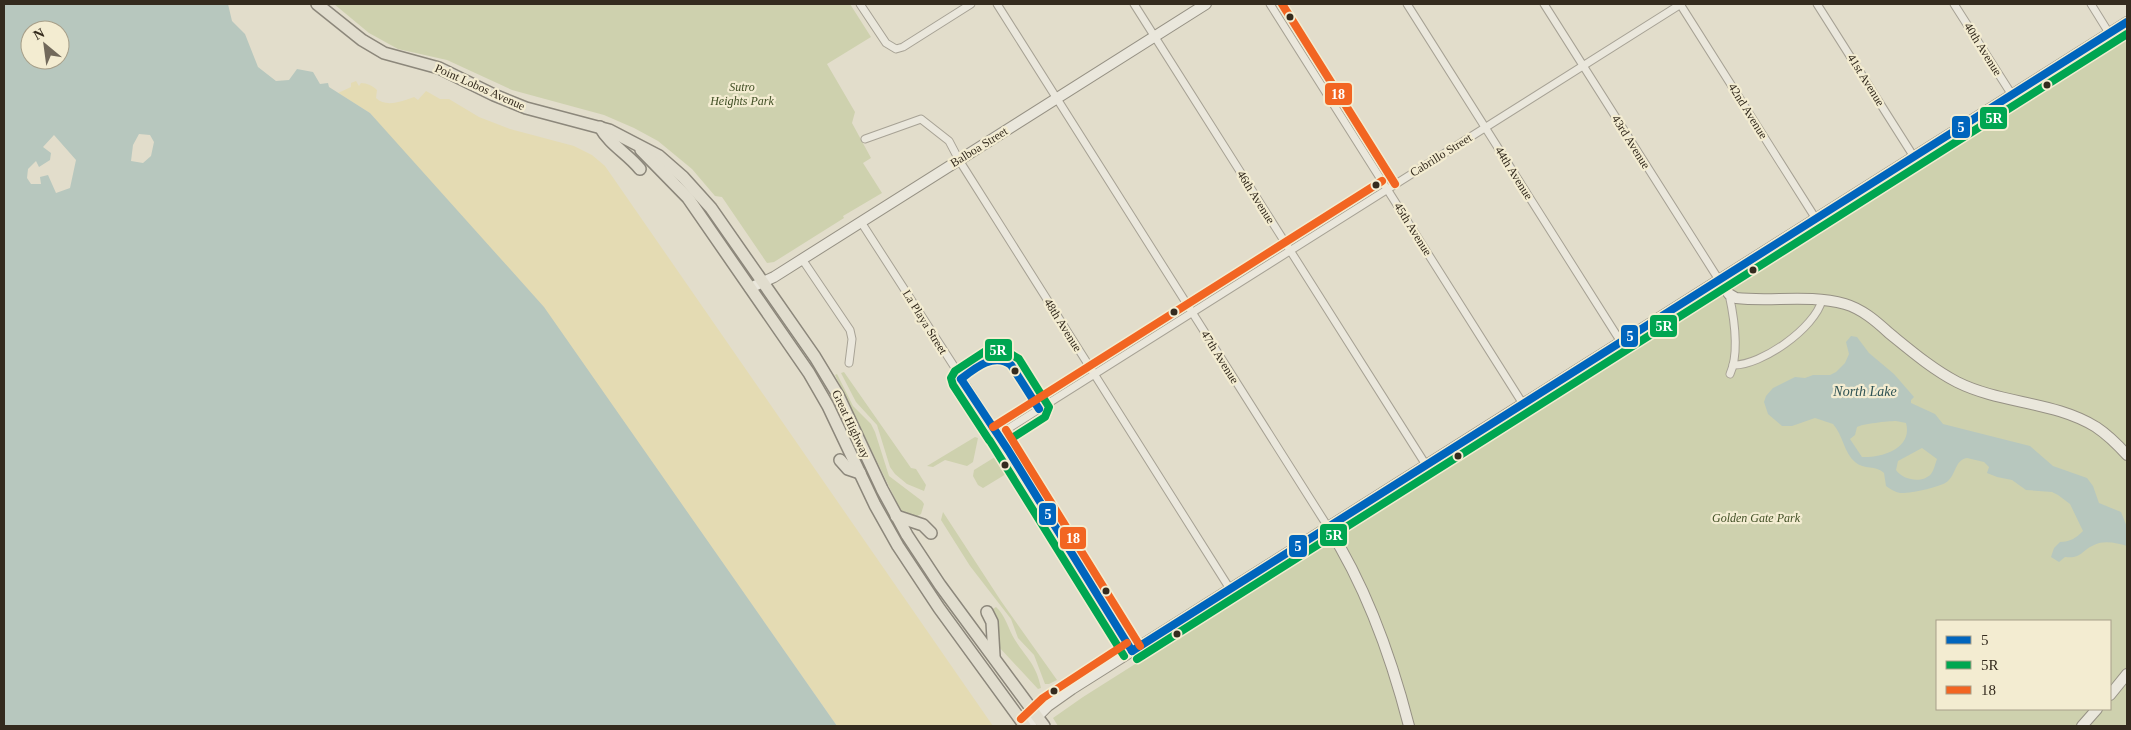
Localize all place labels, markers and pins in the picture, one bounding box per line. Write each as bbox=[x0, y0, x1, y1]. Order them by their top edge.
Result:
unlabelled marker bbox=[1285, 12, 1295, 22]
unlabelled marker bbox=[2042, 80, 2052, 90]
unlabelled marker bbox=[1371, 180, 1381, 190]
unlabelled marker bbox=[1748, 265, 1758, 275]
unlabelled marker bbox=[1169, 307, 1179, 317]
unlabelled marker bbox=[1010, 366, 1020, 376]
unlabelled marker bbox=[1453, 451, 1463, 461]
unlabelled marker bbox=[1000, 460, 1010, 470]
unlabelled marker bbox=[1101, 586, 1111, 596]
unlabelled marker bbox=[1172, 629, 1182, 639]
unlabelled marker bbox=[1049, 686, 1059, 696]

